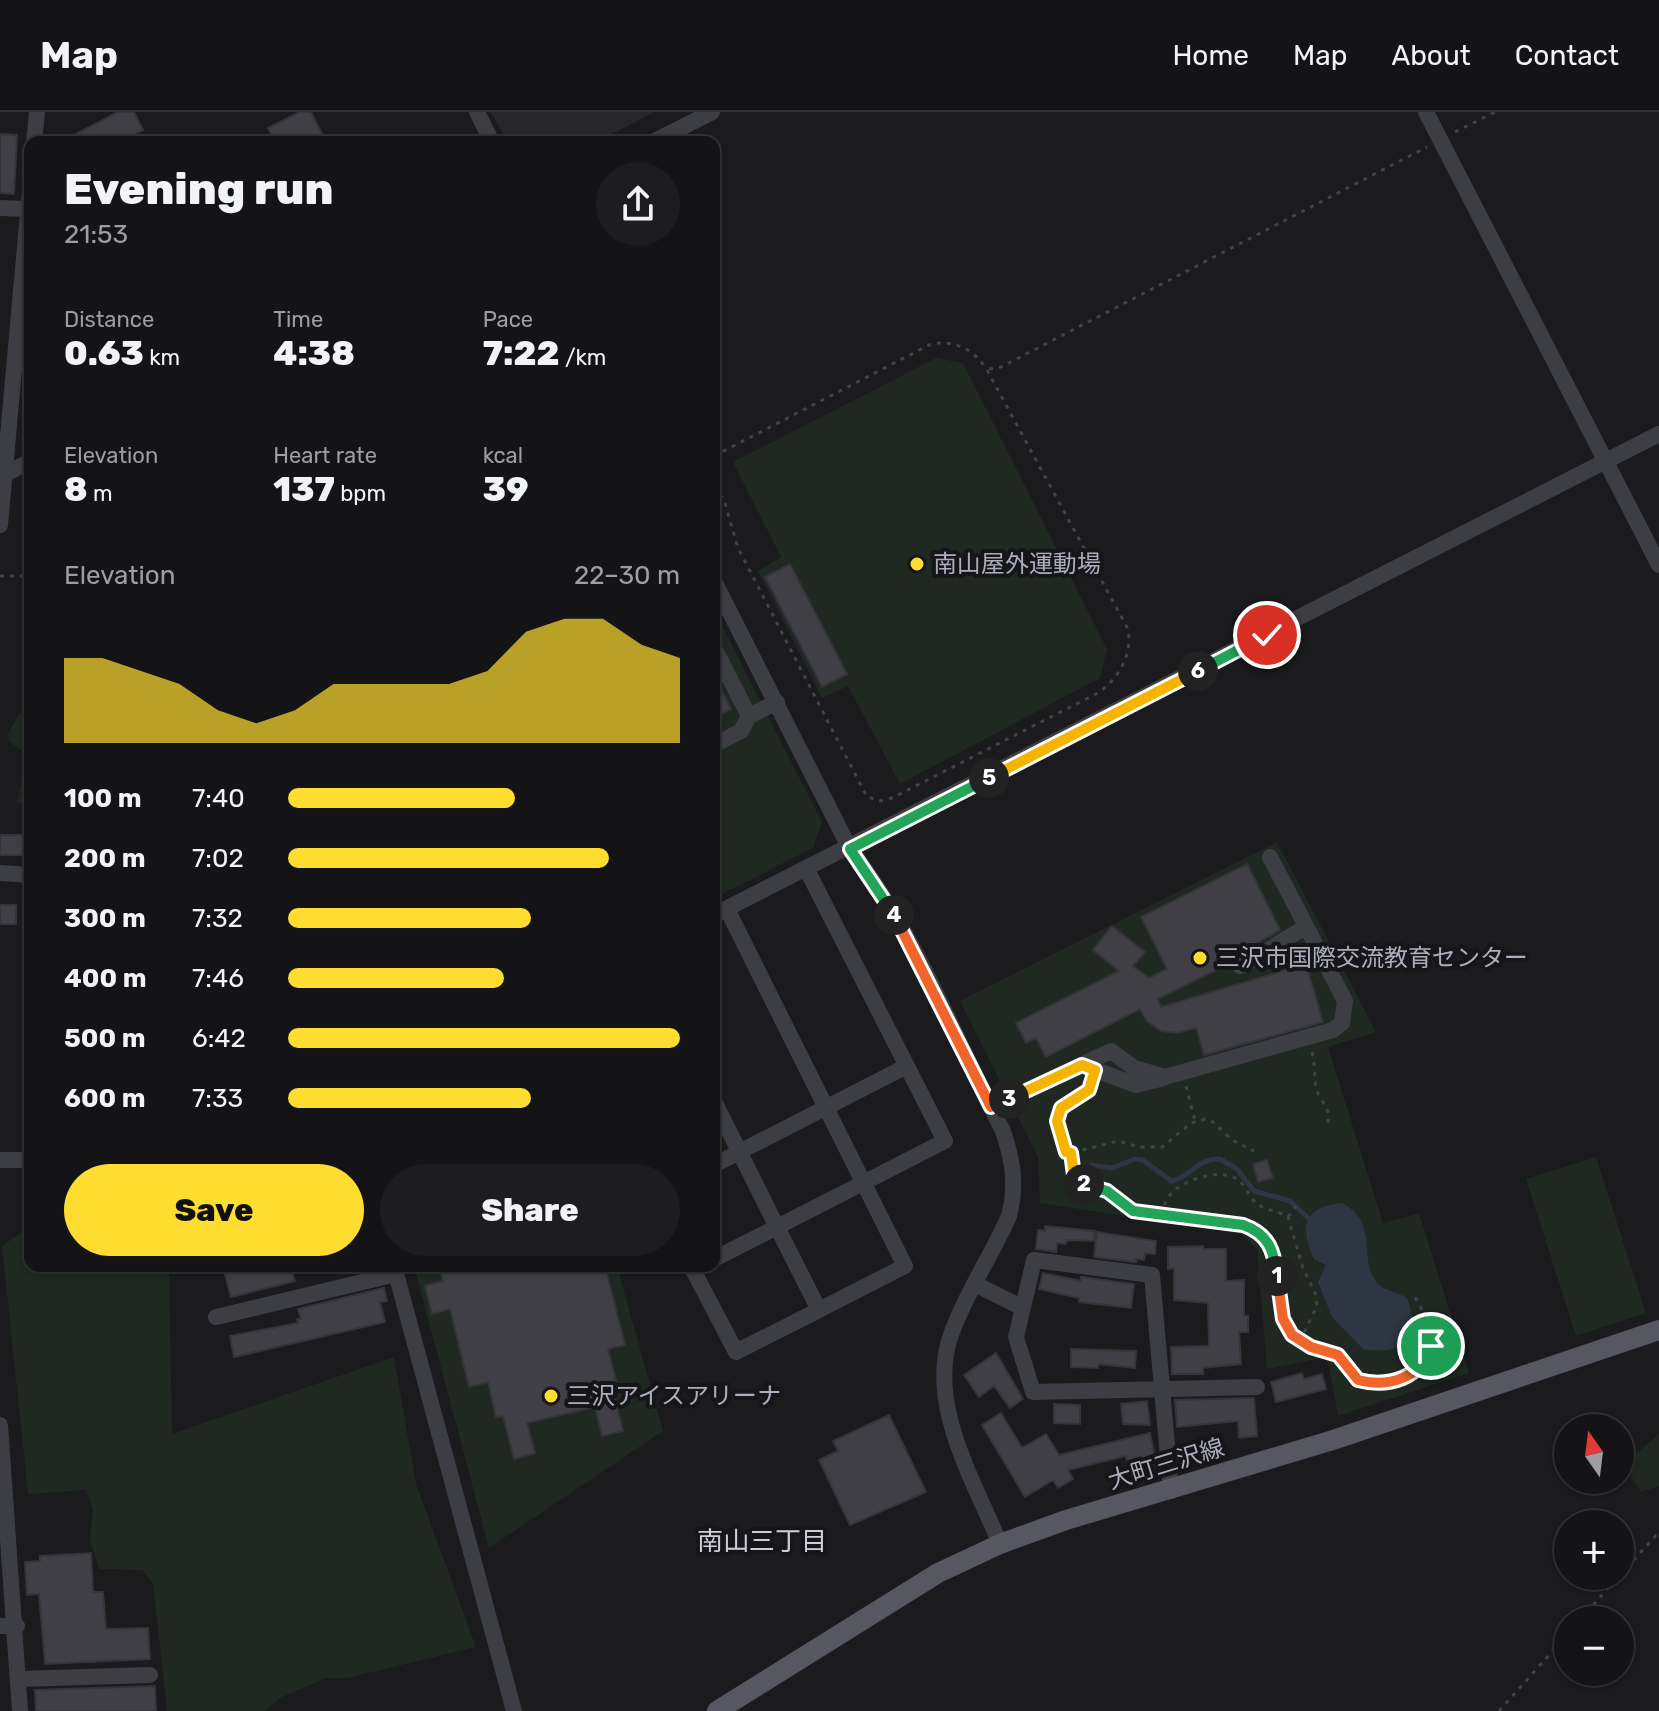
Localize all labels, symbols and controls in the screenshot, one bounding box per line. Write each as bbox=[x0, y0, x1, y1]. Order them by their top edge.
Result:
text: Map bbox=[40, 32, 118, 78]
text: Home bbox=[1172, 39, 1249, 72]
text: Map bbox=[1293, 39, 1347, 72]
text: About bbox=[1391, 39, 1471, 72]
text: Contact bbox=[1515, 39, 1619, 72]
button: share bbox=[596, 162, 680, 246]
text: Evening run bbox=[64, 163, 333, 215]
text: 21:53 bbox=[64, 219, 128, 250]
text: Distance bbox=[64, 306, 154, 333]
text: Time bbox=[273, 306, 323, 333]
text: Pace bbox=[483, 306, 533, 333]
text: 0.63 bbox=[64, 333, 144, 374]
text: 4:38 bbox=[273, 333, 355, 374]
text: 7:22 bbox=[483, 333, 560, 374]
text: km bbox=[144, 344, 180, 371]
text: /km bbox=[560, 344, 606, 371]
text: Elevation bbox=[64, 442, 158, 469]
text: Heart rate bbox=[273, 442, 377, 469]
text: kcal bbox=[483, 442, 523, 469]
text: 8 bbox=[64, 469, 88, 510]
text: 137 bbox=[273, 469, 335, 510]
text: 39 bbox=[483, 469, 528, 510]
text: m bbox=[88, 480, 113, 507]
text: bpm bbox=[335, 480, 386, 507]
place label: 南山屋外運動場 bbox=[933, 550, 1101, 578]
marker: 南山屋外運動場 bbox=[908, 555, 926, 573]
text: Elevation bbox=[64, 560, 175, 591]
text: 22–30 m bbox=[574, 560, 680, 591]
pin bbox=[1233, 601, 1301, 669]
icon: check bbox=[1245, 613, 1289, 657]
pin: 6 bbox=[1178, 651, 1218, 691]
text: 6 bbox=[1191, 657, 1205, 684]
pin: 5 bbox=[969, 758, 1009, 798]
text: 5 bbox=[982, 764, 996, 791]
text: 100 m bbox=[64, 783, 142, 814]
text: 7:40 bbox=[192, 783, 245, 814]
text: 200 m bbox=[64, 843, 146, 874]
text: 7:02 bbox=[192, 843, 244, 874]
pin: 4 bbox=[874, 895, 914, 935]
text: 4 bbox=[886, 901, 902, 928]
text: 300 m bbox=[64, 903, 146, 934]
text: 7:32 bbox=[192, 903, 243, 934]
place label: 三沢市国際交流教育センター bbox=[1216, 944, 1528, 972]
marker: 三沢市国際交流教育センター bbox=[1191, 949, 1209, 967]
text: 400 m bbox=[64, 963, 146, 994]
text: 7:46 bbox=[192, 963, 244, 994]
text: 500 m bbox=[64, 1023, 146, 1054]
text: 6:42 bbox=[192, 1023, 246, 1054]
pin: 3 bbox=[989, 1079, 1029, 1119]
text: 600 m bbox=[64, 1083, 146, 1114]
text: 7:33 bbox=[192, 1083, 243, 1114]
text: 3 bbox=[1002, 1085, 1016, 1112]
button: Save bbox=[64, 1164, 364, 1256]
button: Share bbox=[380, 1164, 680, 1256]
pin: 2 bbox=[1064, 1164, 1104, 1204]
text: 2 bbox=[1077, 1170, 1091, 1197]
pin: 1 bbox=[1257, 1256, 1297, 1296]
text: 1 bbox=[1272, 1262, 1282, 1289]
pin bbox=[1397, 1312, 1465, 1380]
icon: arrive bbox=[1409, 1324, 1453, 1368]
place label: 三沢アイスアリーナ bbox=[567, 1382, 781, 1410]
marker: 三沢アイスアリーナ bbox=[542, 1387, 560, 1405]
north arrow bbox=[1554, 1414, 1634, 1494]
map controls bbox=[1554, 1414, 1634, 1686]
street label: 大町三沢線 bbox=[1105, 1433, 1227, 1495]
button: + bbox=[1554, 1510, 1634, 1590]
district label: 南山三丁目 bbox=[697, 1526, 827, 1557]
button: − bbox=[1554, 1606, 1634, 1686]

